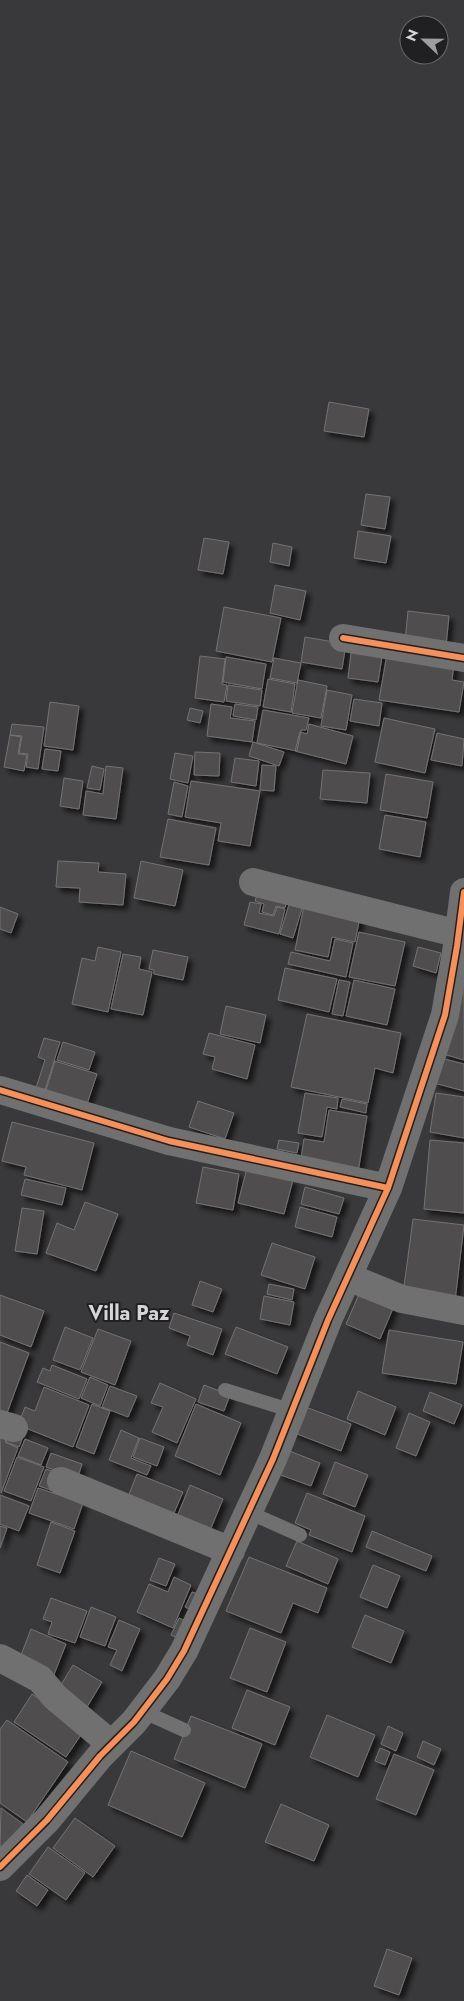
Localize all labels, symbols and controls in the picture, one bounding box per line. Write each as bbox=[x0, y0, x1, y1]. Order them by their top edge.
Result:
north arrow bbox=[399, 15, 449, 65]
text: N bbox=[401, 26, 423, 44]
district label: Villa Paz bbox=[88, 1299, 170, 1328]

